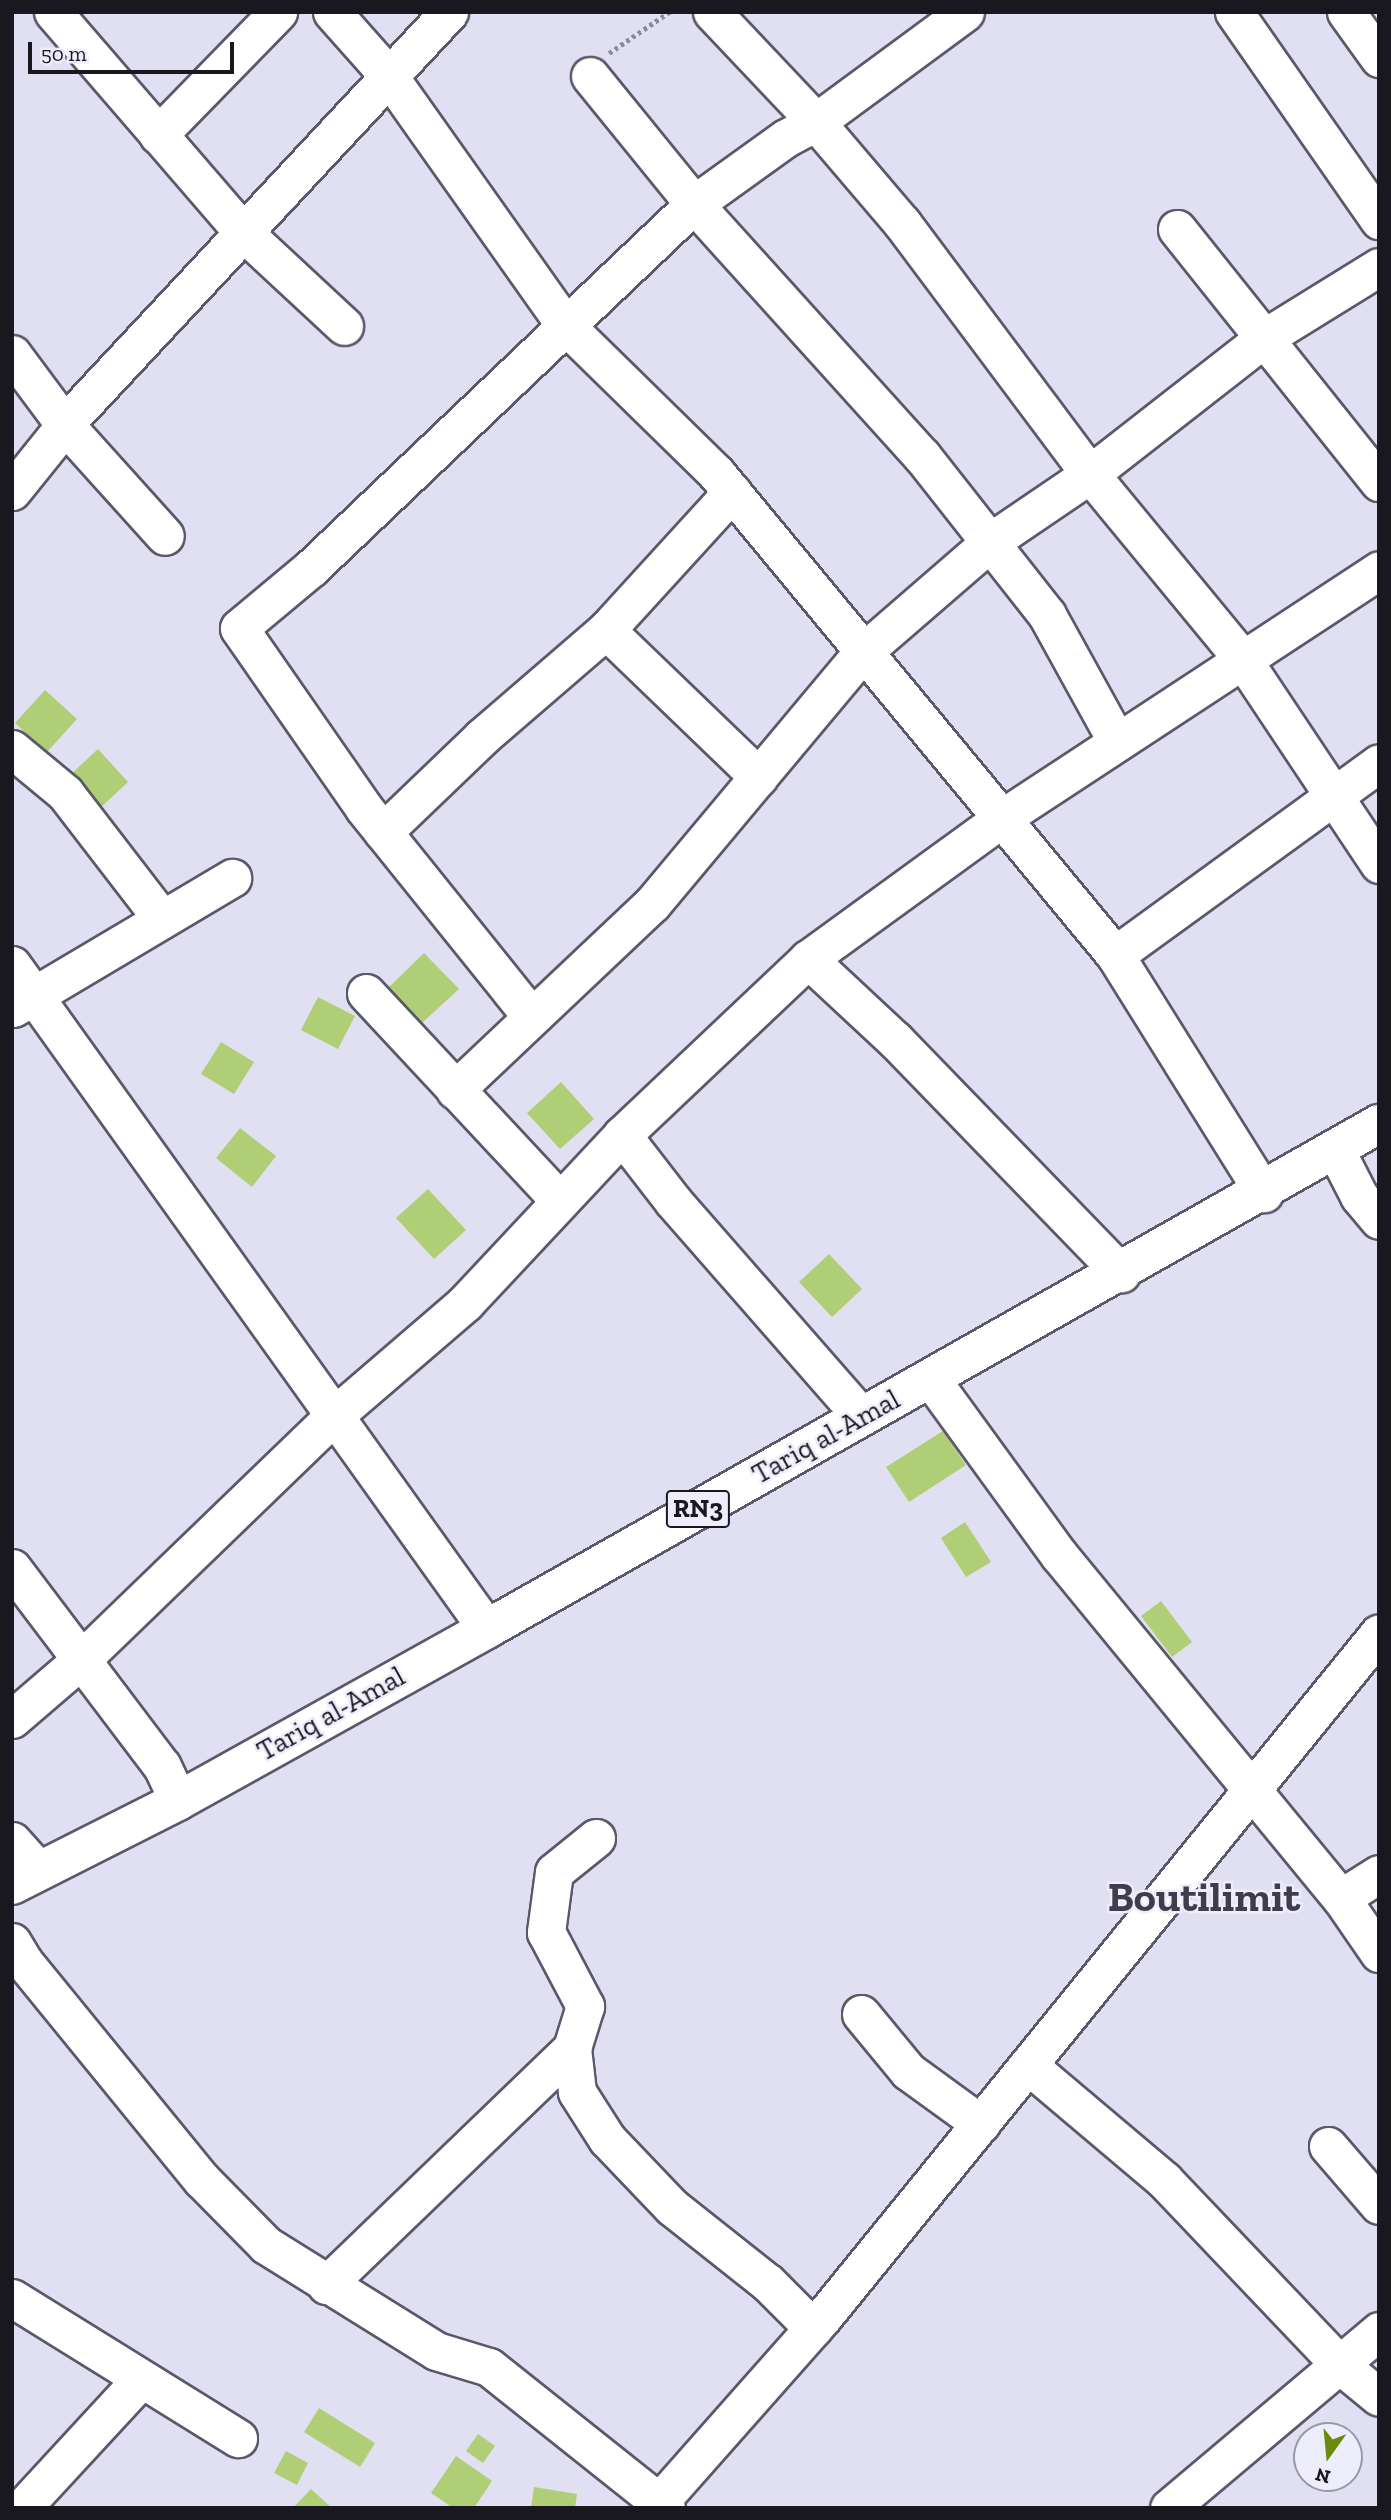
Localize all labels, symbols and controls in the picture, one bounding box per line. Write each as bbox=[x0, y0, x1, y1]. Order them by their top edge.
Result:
scale bar bbox=[32, 28, 238, 72]
text: 50 m bbox=[41, 41, 87, 66]
street label: Tariq al-Amal bbox=[746, 1383, 906, 1491]
road number: RN3 bbox=[665, 1486, 731, 1532]
street label: Tariq al-Amal bbox=[251, 1660, 411, 1768]
district label: Boutilimit bbox=[1108, 1872, 1300, 1922]
north arrow bbox=[1293, 2422, 1363, 2492]
text: N bbox=[1313, 2463, 1333, 2489]

